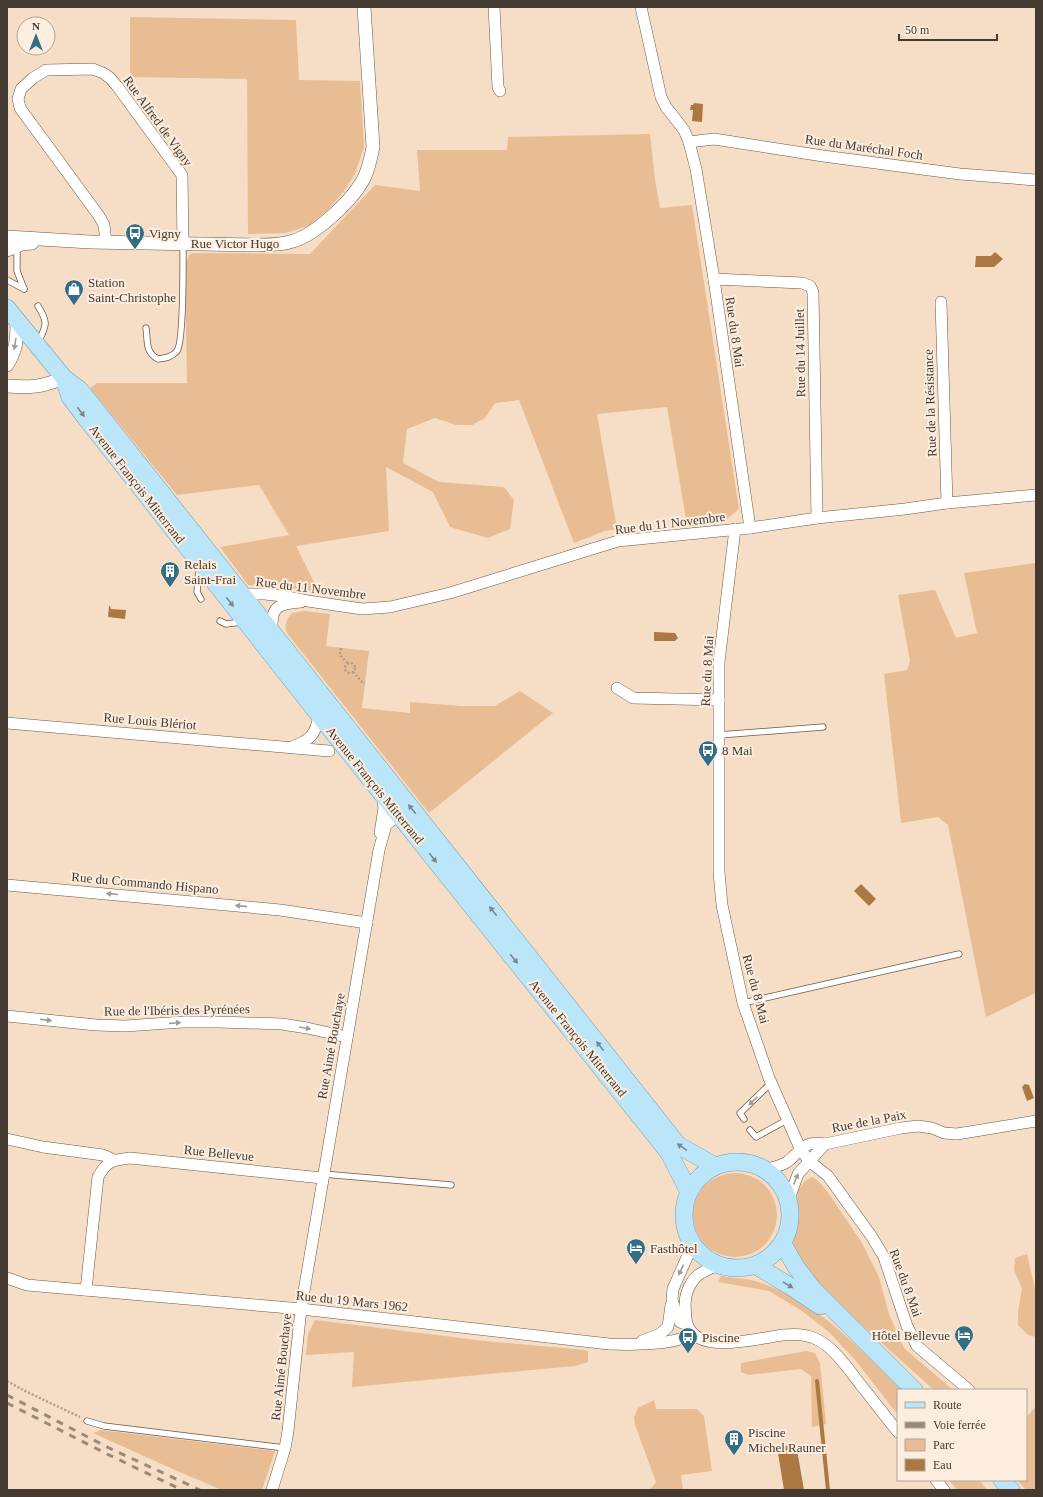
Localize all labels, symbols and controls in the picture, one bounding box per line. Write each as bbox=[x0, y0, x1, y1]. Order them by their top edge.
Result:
north arrow bbox=[16, 16, 56, 56]
scale bar bbox=[899, 16, 997, 42]
text: N bbox=[32, 20, 40, 32]
text: 50 m bbox=[905, 23, 930, 37]
street label: Rue Alfred de Vigny bbox=[120, 73, 196, 169]
street label: Rue du Maréchal Foch bbox=[804, 131, 924, 163]
bus stop icon: Vigny bbox=[124, 222, 146, 250]
place label: Vigny bbox=[149, 226, 181, 241]
street label: Rue Victor Hugo bbox=[191, 236, 279, 251]
place label: Station Saint-Christophe bbox=[88, 275, 176, 305]
shop icon: Station Saint-Christophe bbox=[63, 278, 85, 306]
street label: Rue du 8 Mai bbox=[723, 296, 747, 369]
street label: Rue du 14 Juillet bbox=[792, 308, 808, 397]
one-way arrow bbox=[12, 338, 18, 350]
street label: Rue de la Résistance bbox=[921, 349, 939, 457]
one-way arrow bbox=[77, 407, 85, 417]
street label: Avenue François Mitterrand bbox=[86, 422, 188, 547]
street label: Rue du 11 Novembre bbox=[614, 509, 726, 537]
place label: Relais Saint-Frai bbox=[184, 557, 236, 587]
building icon: Relais Saint-Frai bbox=[159, 560, 181, 588]
street label: Rue du 11 Novembre bbox=[255, 574, 367, 602]
one-way arrow bbox=[226, 597, 235, 608]
street label: Rue du 8 Mai bbox=[698, 635, 716, 707]
street label: Rue Louis Blériot bbox=[103, 709, 197, 733]
street label: Avenue François Mitterrand bbox=[323, 723, 427, 847]
bus stop icon: 8 Mai bbox=[697, 739, 719, 767]
place label: 8 Mai bbox=[722, 743, 753, 758]
one-way arrow bbox=[408, 804, 417, 815]
one-way arrow bbox=[429, 852, 438, 863]
street label: Rue du Commando Hispano bbox=[71, 869, 219, 897]
one-way arrow bbox=[106, 890, 118, 897]
one-way arrow bbox=[235, 903, 247, 910]
one-way arrow bbox=[489, 906, 497, 917]
street label: Rue du 8 Mai bbox=[740, 953, 773, 1026]
one-way arrow bbox=[510, 954, 519, 965]
street label: Avenue François Mitterrand bbox=[526, 976, 630, 1100]
street label: Rue Aimé Bouchaye bbox=[314, 991, 348, 1100]
street label: Rue de l'Ibéris des Pyrénées bbox=[104, 1001, 250, 1019]
one-way arrow bbox=[40, 1017, 52, 1023]
one-way arrow bbox=[169, 1020, 182, 1026]
one-way arrow bbox=[299, 1025, 311, 1031]
one-way arrow bbox=[595, 1041, 604, 1052]
one-way arrow bbox=[748, 1096, 758, 1105]
street label: Rue de la Paix bbox=[831, 1106, 908, 1136]
street label: Rue Bellevue bbox=[183, 1142, 255, 1164]
one-way arrow bbox=[676, 1143, 687, 1150]
one-way arrow bbox=[794, 1172, 800, 1184]
hotel icon: Fasthôtel bbox=[625, 1237, 647, 1265]
place label: Fasthôtel bbox=[650, 1241, 698, 1256]
street label: Rue du 8 Mai bbox=[887, 1247, 925, 1319]
one-way arrow bbox=[678, 1264, 684, 1276]
one-way arrow bbox=[782, 1282, 794, 1289]
street label: Rue du 19 Mars 1962 bbox=[295, 1288, 409, 1314]
street label: Rue Aimé Bouchaye bbox=[268, 1312, 294, 1421]
hotel icon: Hôtel Bellevue bbox=[953, 1324, 975, 1352]
bus stop icon: Piscine bbox=[677, 1326, 699, 1354]
place label: Hôtel Bellevue bbox=[872, 1328, 950, 1343]
place label: Piscine bbox=[702, 1330, 740, 1345]
legend bbox=[897, 1389, 1027, 1481]
text: Route bbox=[933, 1398, 962, 1412]
text: Voie ferrée bbox=[933, 1418, 986, 1432]
place label: Piscine Michel Rauner bbox=[748, 1425, 826, 1455]
building icon: Piscine Michel Rauner bbox=[723, 1428, 745, 1456]
text: Parc bbox=[933, 1438, 954, 1452]
text: Eau bbox=[933, 1458, 952, 1472]

